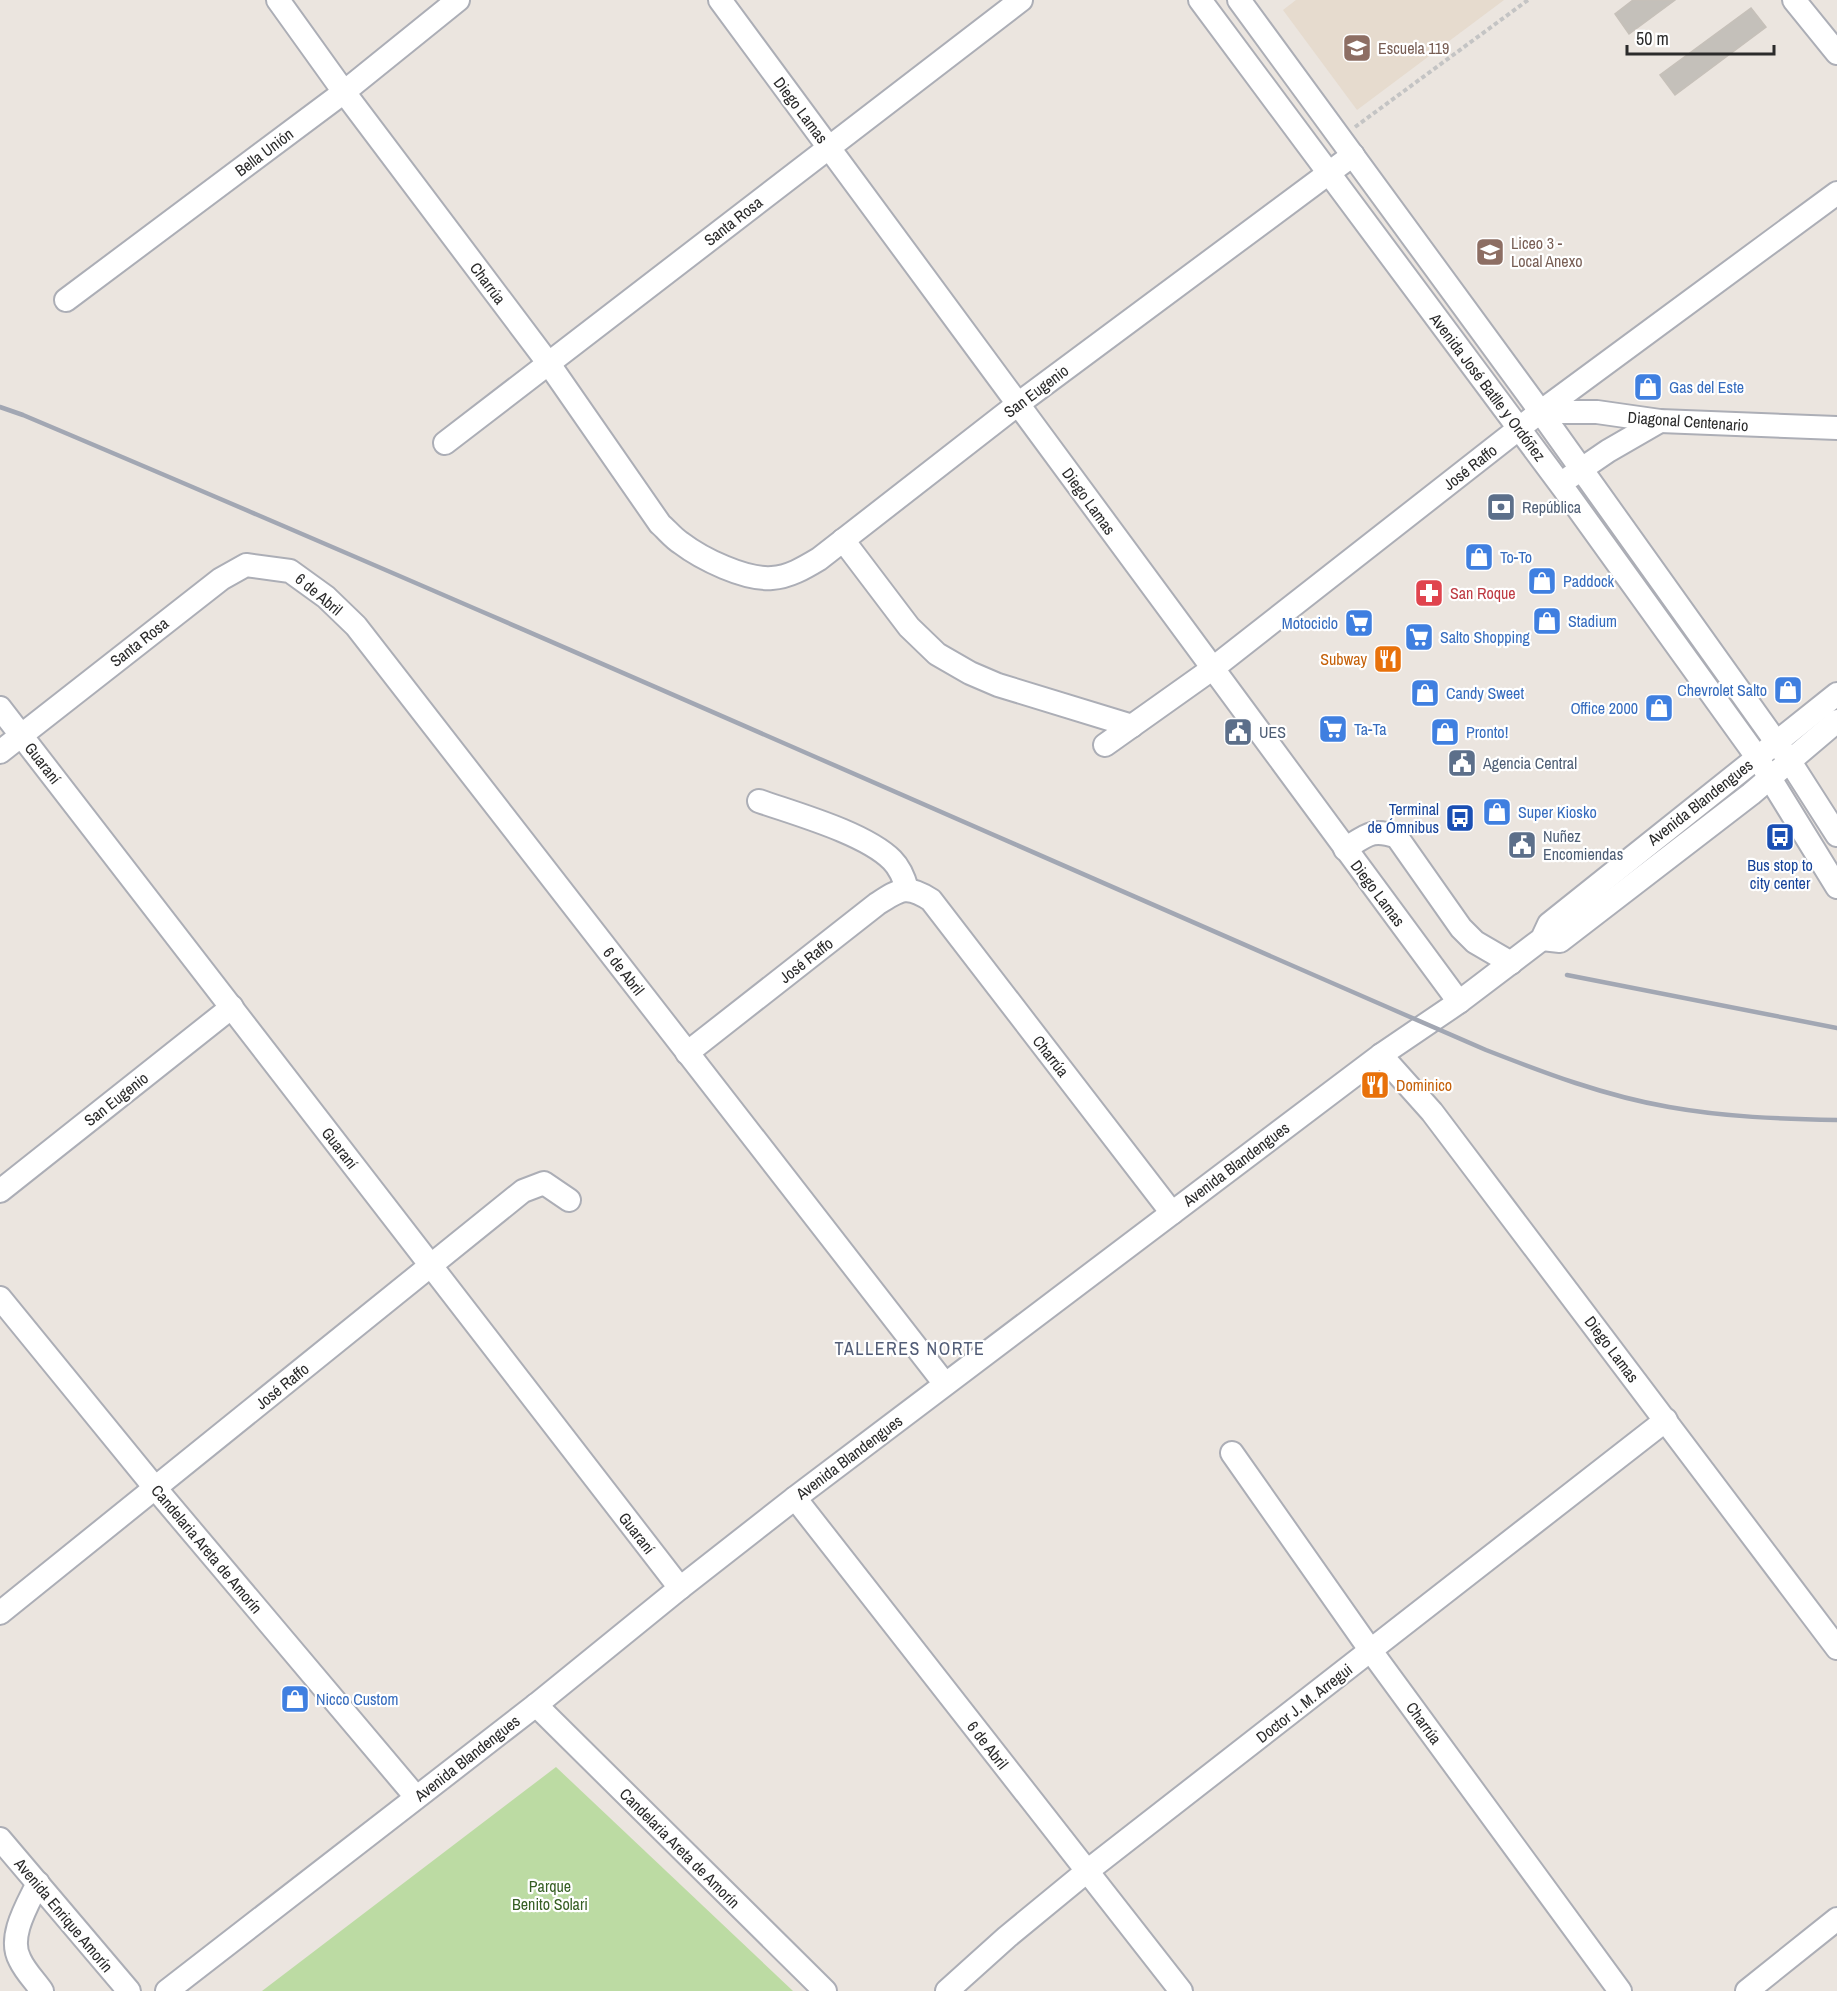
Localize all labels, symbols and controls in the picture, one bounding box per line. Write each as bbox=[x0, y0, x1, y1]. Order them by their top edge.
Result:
scale bar bbox=[1627, 18, 1774, 56]
text: 50 m bbox=[1636, 26, 1669, 51]
school or university icon: Escuela 119 bbox=[1341, 32, 1373, 64]
place label: Escuela 119 bbox=[1378, 37, 1449, 59]
street label: Diego Lamas bbox=[769, 72, 833, 148]
street label: Bella Unión bbox=[230, 123, 298, 181]
street label: Santa Rosa bbox=[699, 191, 767, 251]
place label: Liceo 3 - Local Anexo bbox=[1511, 232, 1583, 272]
school or university icon: Liceo 3 - Local Anexo bbox=[1474, 236, 1506, 268]
street label: Charrúa bbox=[465, 257, 511, 309]
street label: Avenida José Batlle y Ordóñez bbox=[1424, 308, 1551, 466]
street label: San Eugenio bbox=[999, 359, 1073, 423]
shop icon: Gas del Este bbox=[1632, 371, 1664, 403]
place label: Gas del Este bbox=[1669, 376, 1744, 398]
street label: Diagonal Centenario bbox=[1627, 406, 1749, 436]
street label: José Raffo bbox=[1439, 439, 1501, 495]
street label: Diego Lamas bbox=[1057, 463, 1121, 539]
bank icon: República bbox=[1485, 491, 1517, 523]
place label: República bbox=[1522, 496, 1582, 518]
shop icon: To-To bbox=[1463, 541, 1495, 573]
place label: To-To bbox=[1500, 546, 1532, 568]
shop icon: Paddock bbox=[1526, 565, 1558, 597]
street label: 6 de Abril bbox=[291, 568, 347, 620]
place label: Paddock bbox=[1563, 570, 1614, 592]
pharmacy icon: San Roque bbox=[1413, 577, 1445, 609]
place label: San Roque bbox=[1450, 582, 1516, 604]
shop icon: Stadium bbox=[1531, 605, 1563, 637]
supermarket icon: Motociclo bbox=[1343, 607, 1375, 639]
place label: Stadium bbox=[1568, 610, 1617, 632]
street label: Santa Rosa bbox=[105, 612, 173, 672]
place label: Motociclo bbox=[1282, 612, 1338, 634]
supermarket icon: Salto Shopping bbox=[1403, 621, 1435, 653]
place label: Salto Shopping bbox=[1440, 626, 1530, 648]
restaurant icon: Subway bbox=[1372, 643, 1404, 675]
place label: Subway bbox=[1320, 648, 1367, 670]
shop icon: Chevrolet Salto bbox=[1772, 674, 1804, 706]
shop icon: Candy Sweet bbox=[1409, 677, 1441, 709]
place label: Chevrolet Salto bbox=[1677, 679, 1767, 701]
place label: Candy Sweet bbox=[1446, 682, 1524, 704]
shop icon: Office 2000 bbox=[1643, 692, 1675, 724]
place label: Office 2000 bbox=[1570, 697, 1638, 719]
supermarket icon: Ta-Ta bbox=[1317, 713, 1349, 745]
public building icon: UES bbox=[1222, 716, 1254, 748]
shop icon: Pronto! bbox=[1429, 716, 1461, 748]
place label: Ta-Ta bbox=[1354, 718, 1387, 740]
place label: UES bbox=[1259, 721, 1286, 743]
place label: Pronto! bbox=[1466, 721, 1508, 743]
street label: Guaraní bbox=[20, 738, 66, 789]
public building icon: Agencia Central bbox=[1446, 747, 1478, 779]
place label: Agencia Central bbox=[1482, 752, 1577, 774]
street label: Avenida Blandengues bbox=[1642, 754, 1757, 851]
shop icon: Super Kiosko bbox=[1481, 796, 1513, 828]
place label: Terminal de Ómnibus bbox=[1368, 798, 1439, 838]
place label: Super Kiosko bbox=[1518, 801, 1597, 823]
bus stop icon: Terminal de Ómnibus bbox=[1444, 802, 1476, 834]
bus stop icon: Bus stop to city center bbox=[1764, 821, 1796, 853]
place label: Nuñez Encomiendas bbox=[1543, 825, 1623, 865]
public building icon: Nuñez Encomiendas bbox=[1506, 829, 1538, 861]
place label: Bus stop to city center bbox=[1747, 854, 1813, 894]
street label: Diego Lamas bbox=[1346, 855, 1410, 931]
street label: José Raffo bbox=[775, 932, 837, 988]
street label: 6 de Abril bbox=[598, 942, 650, 1000]
street label: Charrúa bbox=[1028, 1031, 1075, 1082]
street label: San Eugenio bbox=[79, 1067, 153, 1131]
restaurant icon: Dominico bbox=[1359, 1069, 1391, 1101]
place label: Dominico bbox=[1396, 1074, 1452, 1096]
street label: Avenida Blandengues bbox=[1177, 1117, 1294, 1212]
street label: Guaraní bbox=[317, 1123, 363, 1174]
street label: Diego Lamas bbox=[1580, 1311, 1644, 1387]
district label: TALLERES NORTE bbox=[835, 1336, 985, 1361]
street label: José Raffo bbox=[251, 1358, 313, 1414]
street label: Avenida Blandengues bbox=[790, 1410, 907, 1505]
street label: Candelaria Areta de Amorín bbox=[147, 1480, 267, 1618]
street label: Guaraní bbox=[614, 1508, 660, 1559]
street label: Doctor J. M. Arregui bbox=[1251, 1658, 1357, 1748]
shop icon: Nicco Custom bbox=[279, 1683, 311, 1715]
place label: Nicco Custom bbox=[316, 1688, 398, 1710]
street label: Charrúa bbox=[1401, 1697, 1447, 1749]
street label: Avenida Blandengues bbox=[409, 1710, 524, 1807]
street label: 6 de Abril bbox=[962, 1716, 1014, 1774]
street label: Candelaria Areta de Amorín bbox=[615, 1783, 745, 1913]
street label: Avenida Enrique Amorín bbox=[9, 1852, 118, 1977]
park label: Parque Benito Solari bbox=[512, 1875, 588, 1915]

